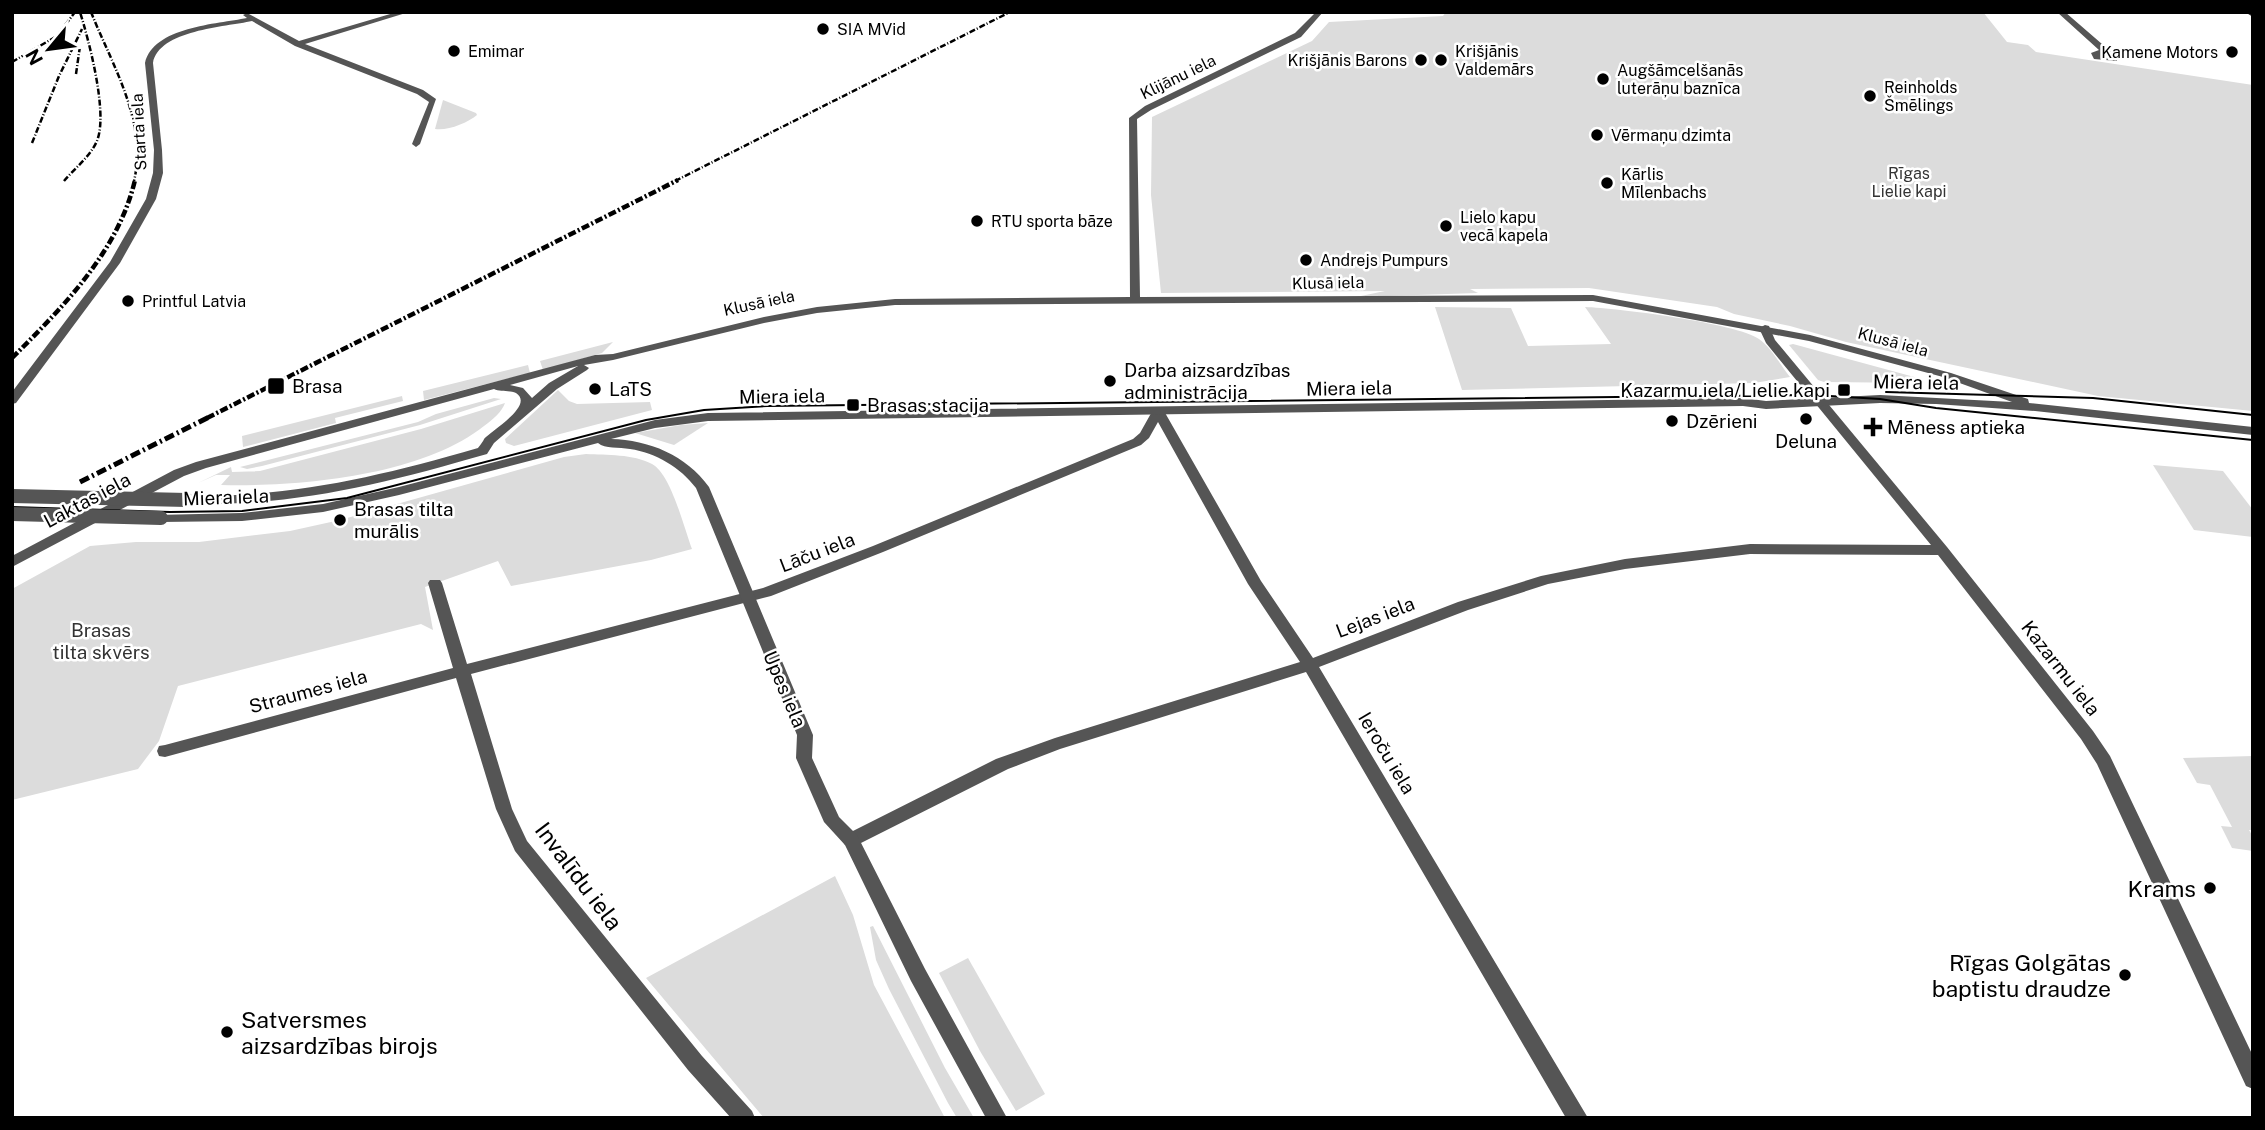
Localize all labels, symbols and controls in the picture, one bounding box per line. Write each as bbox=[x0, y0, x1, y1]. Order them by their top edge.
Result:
north arrow bbox=[14, 14, 84, 84]
place label: SIA MVid bbox=[837, 20, 906, 39]
marker: SIA MVid bbox=[815, 21, 831, 37]
place label: Emimar bbox=[468, 42, 525, 61]
place label: Krišjānis Valdemārs bbox=[1455, 42, 1534, 79]
marker: Emimar bbox=[446, 43, 462, 59]
place label: Kamene Motors bbox=[2101, 43, 2218, 62]
marker: Kamene Motors bbox=[2224, 44, 2240, 60]
text: N bbox=[21, 45, 47, 69]
street label: Klijānu iela bbox=[1137, 51, 1219, 103]
place label: Krišjānis Barons bbox=[1288, 51, 1407, 70]
marker: Krišjānis Barons bbox=[1413, 52, 1429, 68]
marker: Krišjānis Valdemārs bbox=[1433, 52, 1449, 68]
place label: Augšāmcelšanās luterāņu baznīca bbox=[1617, 61, 1743, 98]
marker: Augšāmcelšanās luterāņu baznīca bbox=[1595, 71, 1611, 87]
place label: Reinholds Šmēlings bbox=[1884, 78, 1957, 115]
marker: Reinholds Šmēlings bbox=[1862, 88, 1878, 104]
street label: Starta iela bbox=[127, 93, 151, 171]
place label: Vērmaņu dzimta bbox=[1611, 126, 1731, 145]
marker: Vērmaņu dzimta bbox=[1589, 127, 1605, 143]
park label: Rīgas Lielie kapi bbox=[1872, 164, 1946, 201]
place label: Kārlis Mīlenbachs bbox=[1621, 165, 1707, 202]
marker: Kārlis Mīlenbachs bbox=[1599, 175, 1615, 191]
place label: Lielo kapu vecā kapela bbox=[1460, 208, 1548, 245]
place label: RTU sporta bāze bbox=[991, 212, 1113, 231]
marker: RTU sporta bāze bbox=[969, 213, 985, 229]
marker: Lielo kapu vecā kapela bbox=[1438, 218, 1454, 234]
place label: Andrejs Pumpurs bbox=[1320, 251, 1448, 270]
marker: Andrejs Pumpurs bbox=[1298, 252, 1314, 268]
street label: Klusā iela bbox=[1292, 273, 1364, 293]
street label: Klusā iela bbox=[722, 286, 796, 320]
place label: Printful Latvia bbox=[142, 292, 246, 311]
marker: Printful Latvia bbox=[120, 293, 136, 309]
street label: Klusā iela bbox=[1856, 323, 1930, 361]
place label: Darba aizsardzības administrācija bbox=[1124, 359, 1290, 403]
street label: Miera iela bbox=[1873, 370, 1959, 394]
marker: Darba aizsardzības administrācija bbox=[1102, 373, 1118, 389]
place label: Brasa bbox=[292, 375, 342, 397]
marker: Brasa bbox=[266, 376, 286, 396]
street label: Miera iela bbox=[1306, 376, 1392, 400]
place label: LaTS bbox=[609, 378, 652, 400]
place label: Kazarmu iela/Lielie kapi bbox=[1620, 379, 1830, 401]
marker: LaTS bbox=[587, 381, 603, 397]
marker: Kazarmu iela/Lielie kapi bbox=[1836, 382, 1852, 398]
street label: Miera iela bbox=[739, 384, 825, 408]
place label: Brasas stacija bbox=[867, 394, 989, 416]
marker: Brasas stacija bbox=[845, 397, 861, 413]
place label: Dzērieni bbox=[1686, 410, 1758, 432]
marker: Deluna bbox=[1798, 411, 1814, 427]
marker: Dzērieni bbox=[1664, 413, 1680, 429]
place label: Mēness aptieka bbox=[1887, 416, 2025, 438]
marker: Mēness aptieka bbox=[1865, 419, 1881, 435]
place label: Deluna bbox=[1775, 430, 1837, 452]
street label: Laktas iela bbox=[40, 468, 134, 532]
street label: Miera iela bbox=[183, 485, 269, 509]
place label: Brasas tilta murālis bbox=[354, 498, 454, 542]
marker: Brasas tilta murālis bbox=[332, 512, 348, 528]
street label: Lāču iela bbox=[776, 528, 858, 576]
street label: Lejas iela bbox=[1333, 592, 1417, 642]
street label: Kazarmu iela bbox=[2017, 616, 2105, 720]
park label: Brasas tilta skvērs bbox=[52, 619, 150, 663]
street label: Upes iela bbox=[759, 647, 811, 731]
street label: Straumes iela bbox=[247, 665, 369, 717]
street label: Ieroču iela bbox=[1354, 708, 1420, 798]
street label: Invalīdu iela bbox=[530, 817, 628, 935]
place label: Krams bbox=[2128, 875, 2196, 902]
marker: Krams bbox=[2202, 880, 2218, 896]
place label: Rīgas Golgātas baptistu draudze bbox=[1932, 949, 2111, 1002]
marker: Rīgas Golgātas baptistu draudze bbox=[2117, 967, 2133, 983]
place label: Satversmes aizsardzības birojs bbox=[241, 1006, 438, 1059]
marker: Satversmes aizsardzības birojs bbox=[219, 1024, 235, 1040]

